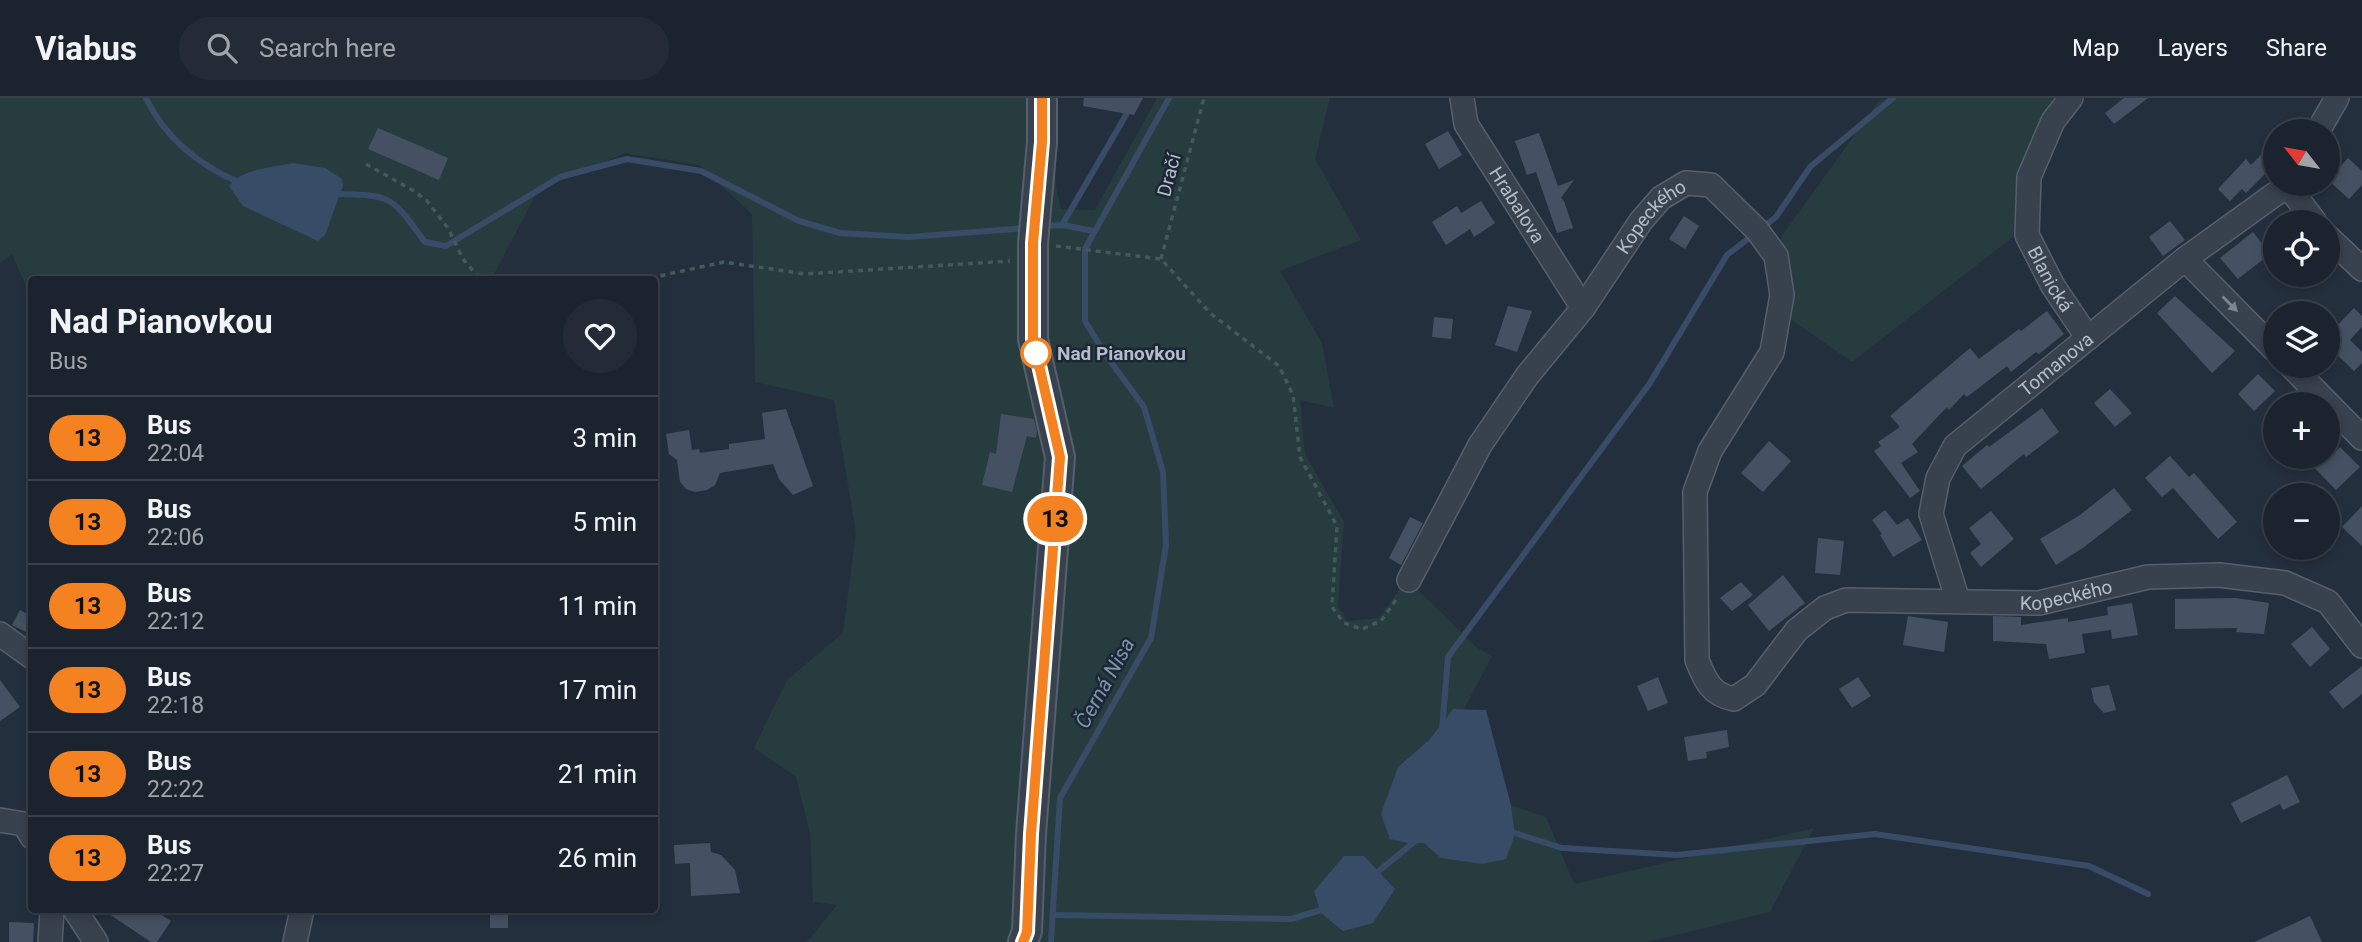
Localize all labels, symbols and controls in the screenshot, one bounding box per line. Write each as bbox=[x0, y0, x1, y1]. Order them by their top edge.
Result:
search box bbox=[179, 17, 669, 80]
text: Viabus bbox=[35, 29, 137, 68]
icon: search bbox=[203, 29, 241, 67]
text: Search here bbox=[259, 33, 396, 63]
text: Map bbox=[2072, 34, 2120, 62]
text: Layers bbox=[2158, 34, 2228, 62]
text: Share bbox=[2266, 34, 2327, 62]
north arrow bbox=[2263, 119, 2340, 196]
map controls bbox=[2263, 119, 2340, 560]
street label: Dračí bbox=[1152, 150, 1186, 199]
street label: Hrabalova bbox=[1485, 162, 1550, 247]
street label: Kopeckého bbox=[1611, 174, 1690, 258]
button: locate bbox=[2263, 210, 2340, 287]
street label: Blanická bbox=[2023, 242, 2078, 316]
one-way arrow bbox=[2221, 296, 2238, 313]
button: heart bbox=[563, 299, 637, 373]
button: layers bbox=[2263, 301, 2340, 378]
text: Nad Pianovkou bbox=[49, 302, 273, 341]
street label: Tomanova bbox=[2014, 327, 2098, 401]
marker: Nad Pianovkou bbox=[1021, 338, 1051, 368]
place label: Nad Pianovkou bbox=[1057, 342, 1186, 365]
text: Bus bbox=[49, 348, 88, 375]
button: + bbox=[2263, 392, 2340, 469]
text: Bus bbox=[147, 410, 192, 440]
text: 3 min bbox=[572, 423, 637, 453]
text: 13 bbox=[74, 424, 101, 452]
text: 22:04 bbox=[147, 440, 204, 467]
button: − bbox=[2263, 483, 2340, 560]
text: Bus bbox=[147, 494, 192, 524]
line badge: 13 bbox=[1024, 496, 1086, 542]
text: 13 bbox=[1041, 505, 1069, 533]
text: 5 min bbox=[572, 507, 637, 537]
text: 13 bbox=[74, 508, 101, 536]
text: 22:06 bbox=[147, 524, 204, 551]
street label: Kopeckého bbox=[2020, 574, 2114, 615]
text: Bus bbox=[147, 578, 192, 608]
text: 11 min bbox=[558, 591, 637, 621]
text: 13 bbox=[74, 592, 101, 620]
text: 22:12 bbox=[147, 608, 204, 635]
water label: Černá Nisa bbox=[1070, 634, 1140, 732]
text: Bus bbox=[147, 662, 192, 692]
text: 17 min bbox=[558, 675, 637, 705]
text: 13 bbox=[74, 676, 101, 704]
text: 22:18 bbox=[147, 692, 204, 719]
text: Bus bbox=[147, 746, 192, 776]
text: 21 min bbox=[558, 759, 637, 789]
text: 13 bbox=[74, 760, 101, 788]
text: 22:22 bbox=[147, 776, 204, 803]
text: Bus bbox=[147, 830, 192, 860]
text: 26 min bbox=[558, 843, 637, 873]
text: 13 bbox=[74, 844, 101, 872]
text: 22:27 bbox=[147, 860, 204, 887]

